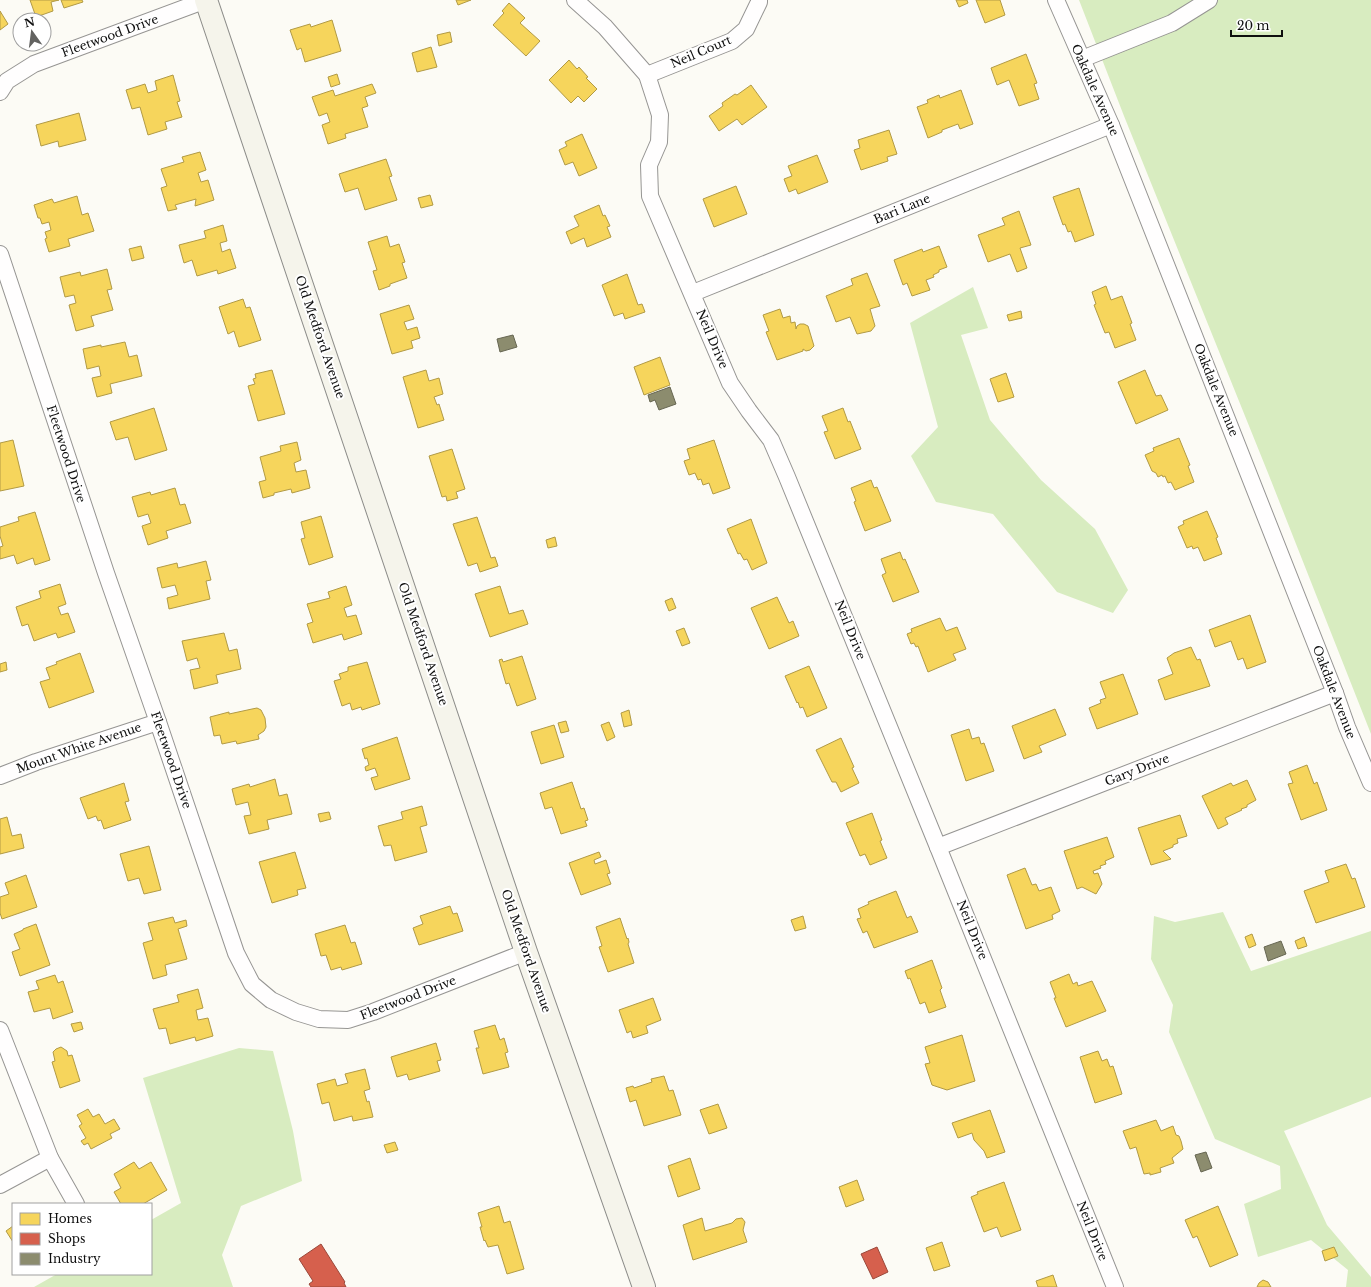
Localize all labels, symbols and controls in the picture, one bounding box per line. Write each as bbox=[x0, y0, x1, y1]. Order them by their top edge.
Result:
street label: Fleetwood Drive bbox=[59, 11, 160, 60]
north arrow bbox=[12, 12, 52, 52]
scale bar bbox=[1231, 12, 1282, 38]
text: N bbox=[23, 14, 37, 30]
text: 20 m bbox=[1237, 18, 1269, 33]
street label: Neil Court bbox=[668, 32, 734, 71]
street label: Oakdale Avenue bbox=[1068, 41, 1123, 138]
street label: Bari Lane bbox=[871, 190, 932, 227]
street label: Old Medford Avenue bbox=[292, 273, 349, 401]
street label: Neil Drive bbox=[693, 307, 732, 371]
street label: Oakdale Avenue bbox=[1191, 341, 1242, 439]
street label: Fleetwood Drive bbox=[44, 403, 89, 505]
street label: Old Medford Avenue bbox=[395, 580, 452, 708]
street label: Neil Drive bbox=[832, 598, 869, 662]
street label: Oakdale Avenue bbox=[1310, 643, 1359, 741]
street label: Fleetwood Drive bbox=[148, 709, 195, 811]
street label: Mount White Avenue bbox=[14, 719, 143, 776]
street label: Gary Drive bbox=[1102, 750, 1171, 789]
street label: Old Medford Avenue bbox=[498, 887, 555, 1015]
street label: Neil Drive bbox=[954, 898, 991, 962]
street label: Fleetwood Drive bbox=[358, 972, 458, 1023]
street label: Neil Drive bbox=[1074, 1199, 1111, 1263]
legend bbox=[12, 1203, 152, 1275]
text: Homes bbox=[48, 1211, 92, 1226]
text: Shops bbox=[48, 1231, 85, 1246]
text: Industry bbox=[48, 1251, 101, 1266]

